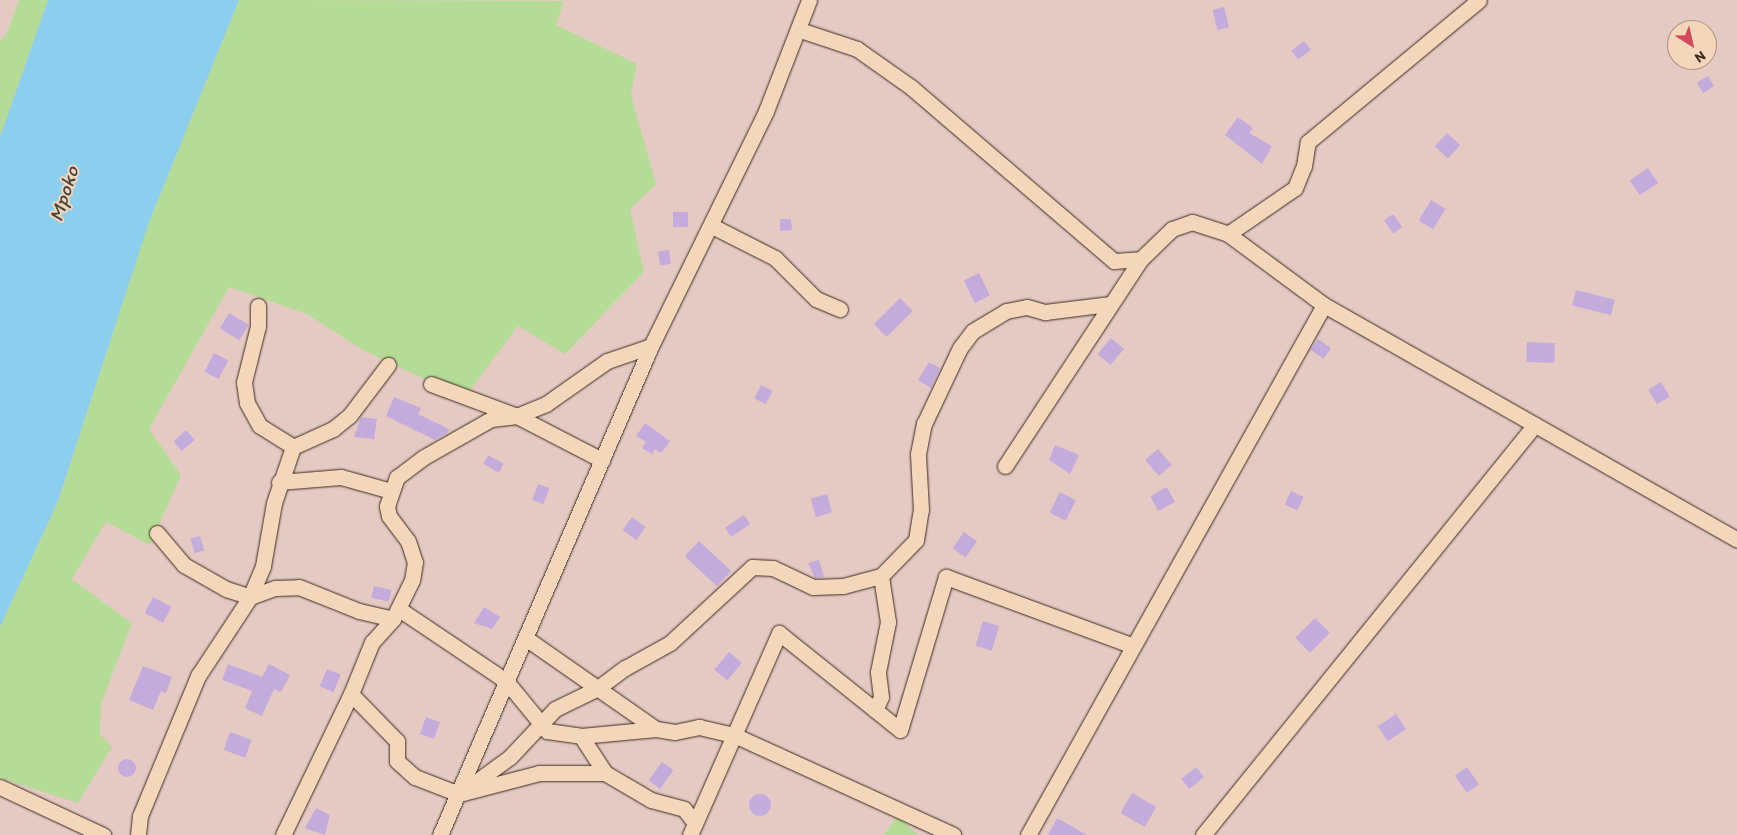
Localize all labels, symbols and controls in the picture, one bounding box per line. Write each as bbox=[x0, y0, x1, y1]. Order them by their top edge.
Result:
north arrow bbox=[1667, 20, 1717, 70]
text: N bbox=[1692, 47, 1709, 67]
water label: Mpoko bbox=[44, 163, 84, 225]

